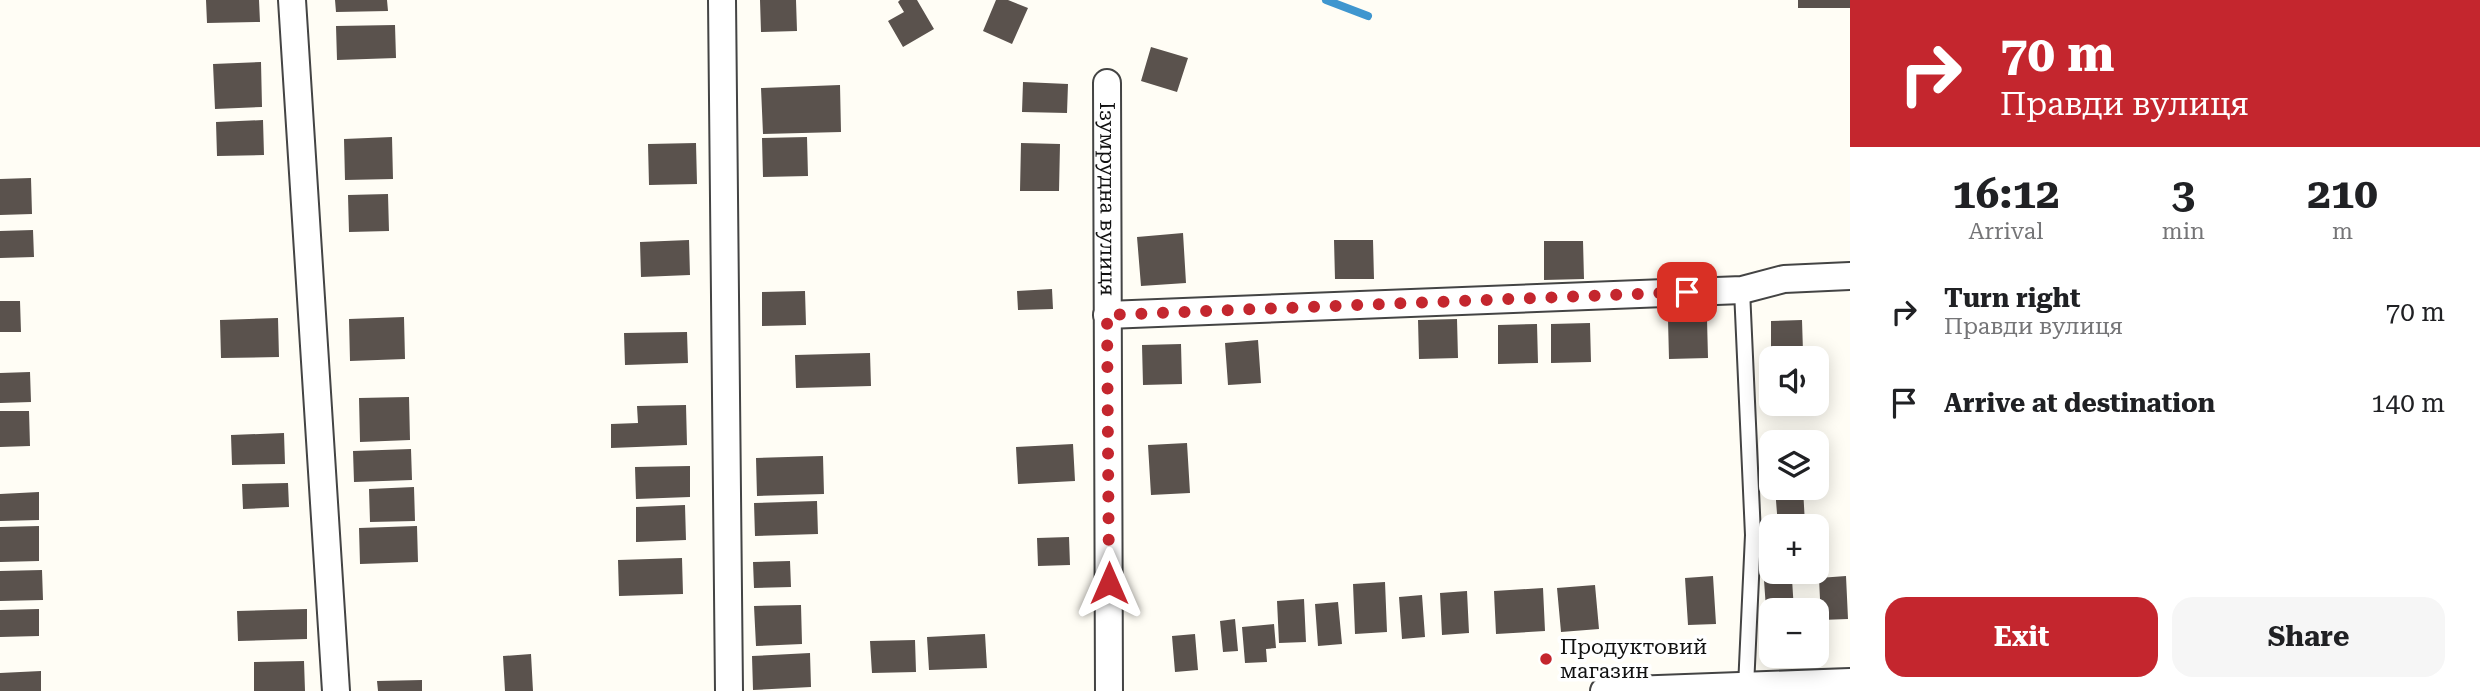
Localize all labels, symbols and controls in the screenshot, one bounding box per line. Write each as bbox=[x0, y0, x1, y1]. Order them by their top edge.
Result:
text: 70 m bbox=[2000, 26, 2115, 83]
icon: right bbox=[1885, 28, 1976, 119]
text: Правди вулиця bbox=[2000, 85, 2249, 123]
street label: Ізумрудна вулиця bbox=[1095, 102, 1120, 296]
text: 16:12 bbox=[1952, 169, 2059, 218]
text: 3 bbox=[2172, 169, 2195, 218]
text: 210 bbox=[2307, 169, 2378, 218]
text: Arrival bbox=[1968, 218, 2043, 245]
text: min bbox=[2162, 218, 2205, 245]
text: m bbox=[2332, 218, 2353, 245]
pin bbox=[1657, 262, 1717, 322]
icon: arrive bbox=[1668, 273, 1706, 311]
text: Turn right bbox=[1944, 283, 2080, 313]
icon: right bbox=[1885, 293, 1923, 331]
text: 70 m bbox=[2386, 297, 2445, 327]
text: Правди вулиця bbox=[1944, 313, 2123, 340]
map controls bbox=[1759, 346, 1829, 668]
button: sound bbox=[1759, 346, 1829, 416]
icon: arrive bbox=[1885, 384, 1923, 422]
text: Arrive at destination bbox=[1944, 388, 2215, 418]
text: 140 m bbox=[2371, 388, 2445, 418]
button: layers bbox=[1759, 430, 1829, 500]
button: + bbox=[1759, 514, 1829, 584]
position arrow bbox=[1072, 546, 1146, 620]
button: Exit bbox=[1885, 597, 2158, 677]
button: Share bbox=[2172, 597, 2445, 677]
button: − bbox=[1759, 598, 1829, 668]
place label: Продуктовий магазин bbox=[1560, 635, 1707, 683]
marker: Продуктовий магазин bbox=[1538, 651, 1554, 667]

